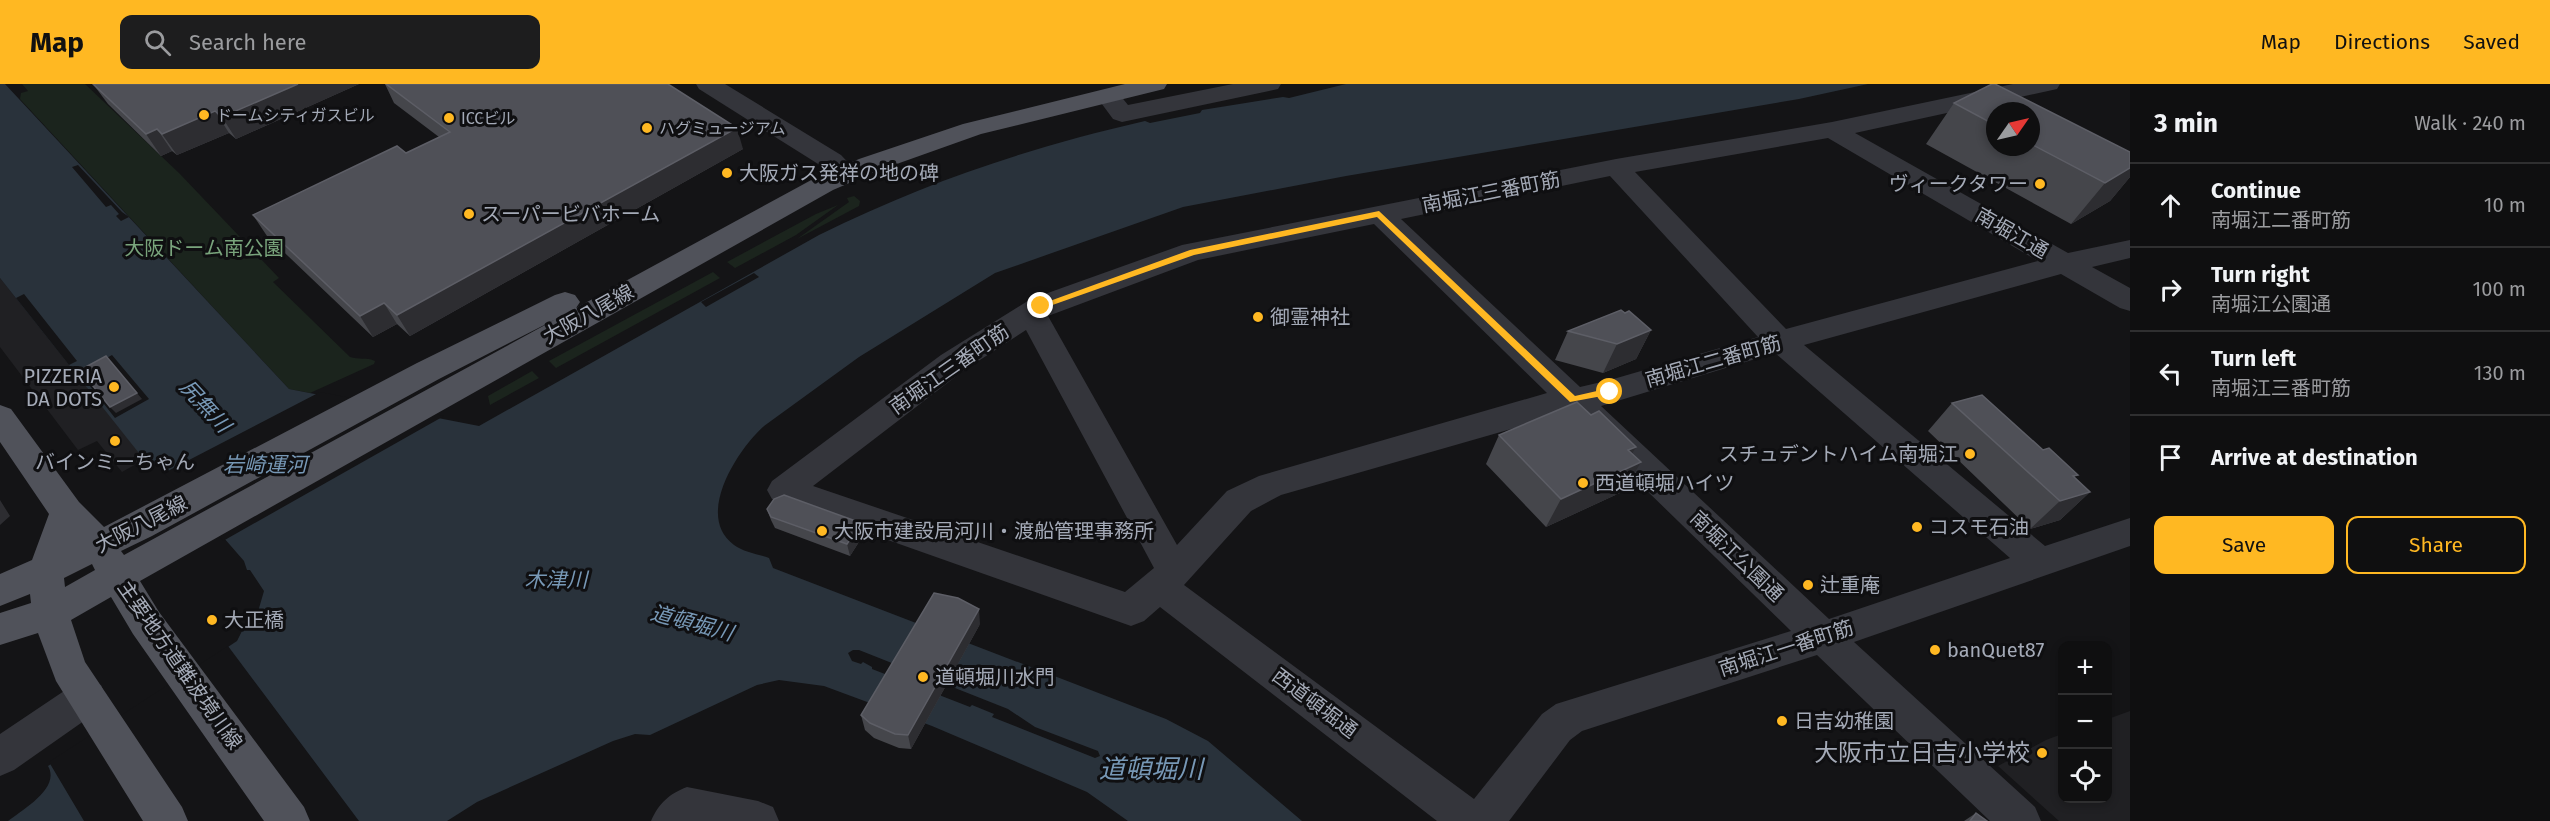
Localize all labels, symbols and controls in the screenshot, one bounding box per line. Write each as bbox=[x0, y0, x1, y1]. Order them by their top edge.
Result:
search box bbox=[120, 15, 540, 69]
text: Map bbox=[30, 26, 84, 59]
icon: search bbox=[141, 26, 174, 59]
text: Search here bbox=[189, 29, 307, 56]
text: Map bbox=[2261, 29, 2301, 55]
text: Directions bbox=[2334, 29, 2430, 55]
text: Saved bbox=[2463, 29, 2520, 55]
north arrow bbox=[1986, 102, 2040, 156]
place label: ドームシティガスビル bbox=[216, 106, 375, 125]
marker: ドームシティガスビル bbox=[197, 108, 211, 122]
text: 3 min bbox=[2154, 108, 2218, 139]
place label: ICCビル bbox=[461, 109, 515, 128]
marker: ICCビル bbox=[442, 111, 456, 125]
text: Walk · 240 m bbox=[2414, 111, 2526, 135]
place label: ハグミュージアム bbox=[659, 119, 786, 138]
marker: ハグミュージアム bbox=[640, 121, 654, 135]
place label: 大阪ガス発祥の地の碑 bbox=[739, 161, 939, 185]
marker: 大阪ガス発祥の地の碑 bbox=[720, 166, 734, 180]
street label: 南堀江三番町筋 bbox=[1420, 167, 1562, 217]
place label: ヴィークタワー bbox=[1889, 172, 2028, 196]
marker: ヴィークタワー bbox=[2033, 177, 2047, 191]
text: Continue bbox=[2211, 177, 2301, 204]
icon: ahead bbox=[2154, 189, 2187, 222]
text: 10 m bbox=[2484, 193, 2526, 217]
place label: スーパービバホーム bbox=[481, 202, 660, 226]
street label: 南堀江通 bbox=[1971, 203, 2053, 263]
marker: スーパービバホーム bbox=[462, 207, 476, 221]
text: 南堀江二番町筋 bbox=[2211, 208, 2351, 232]
park label: 大阪ドーム南公園 bbox=[124, 236, 284, 260]
text: Turn right bbox=[2211, 261, 2310, 288]
icon: right bbox=[2154, 273, 2187, 306]
text: 100 m bbox=[2473, 277, 2526, 301]
street label: 大阪八尾線 bbox=[538, 279, 638, 349]
route end bbox=[1027, 292, 1053, 318]
text: 南堀江公園通 bbox=[2211, 292, 2331, 316]
place label: 御霊神社 bbox=[1270, 305, 1350, 329]
marker: 御霊神社 bbox=[1251, 310, 1265, 324]
street label: 南堀江三番町筋 bbox=[885, 319, 1013, 419]
street label: 南堀江二番町筋 bbox=[1642, 330, 1784, 392]
text: Turn left bbox=[2211, 345, 2296, 372]
icon: left bbox=[2154, 357, 2187, 390]
text: 130 m bbox=[2474, 361, 2526, 385]
place label: PIZZERIA DA DOTS bbox=[24, 364, 103, 411]
water label: 尻無川 bbox=[174, 374, 237, 439]
text: 南堀江三番町筋 bbox=[2211, 376, 2351, 400]
route start bbox=[1596, 378, 1622, 404]
marker: PIZZERIA DA DOTS bbox=[107, 380, 121, 394]
marker: バインミーちゃん bbox=[108, 434, 122, 448]
icon: arrive bbox=[2154, 441, 2187, 474]
place label: スチュデントハイム南堀江 bbox=[1719, 442, 1958, 466]
text: Arrive at destination bbox=[2211, 444, 2418, 471]
marker: スチュデントハイム南堀江 bbox=[1963, 447, 1977, 461]
place label: バインミーちゃん bbox=[35, 450, 195, 474]
water label: 岩崎運河 bbox=[223, 452, 311, 478]
place label: 西道頓堀ハイツ bbox=[1595, 471, 1735, 495]
marker: 西道頓堀ハイツ bbox=[1576, 476, 1590, 490]
street label: 大阪八尾線 bbox=[91, 491, 191, 557]
street label: 南堀江公園通 bbox=[1686, 506, 1788, 606]
place label: コスモ石油 bbox=[1929, 515, 2029, 539]
button: Save bbox=[2154, 516, 2334, 574]
button: Share bbox=[2346, 516, 2526, 574]
place label: 大阪市建設局河川・渡船管理事務所 bbox=[834, 519, 1154, 543]
marker: コスモ石油 bbox=[1910, 520, 1924, 534]
marker: 大阪市建設局河川・渡船管理事務所 bbox=[815, 524, 829, 538]
water label: 木津川 bbox=[525, 567, 589, 593]
place label: 辻重庵 bbox=[1820, 573, 1880, 597]
street label: 主要地方道難波境川線 bbox=[113, 576, 247, 754]
marker: 辻重庵 bbox=[1801, 578, 1815, 592]
water label: 道頓堀川 bbox=[648, 600, 738, 647]
place label: 大正橋 bbox=[224, 608, 284, 632]
marker: 大正橋 bbox=[205, 613, 219, 627]
street label: 南堀江一番町筋 bbox=[1716, 615, 1856, 681]
place label: banQuet87 bbox=[1947, 638, 2045, 662]
map controls bbox=[2058, 641, 2112, 803]
button: + bbox=[2058, 641, 2112, 695]
marker: banQuet87 bbox=[1928, 643, 1942, 657]
street label: 西道頓堀通 bbox=[1268, 663, 1362, 743]
place label: 道頓堀川水門 bbox=[935, 665, 1055, 689]
marker: 道頓堀川水門 bbox=[916, 670, 930, 684]
button: − bbox=[2058, 695, 2112, 749]
place label: 日吉幼稚園 bbox=[1794, 709, 1894, 733]
marker: 日吉幼稚園 bbox=[1775, 714, 1789, 728]
place label: 大阪市立日吉小学校 bbox=[1814, 739, 2030, 767]
marker: 大阪市立日吉小学校 bbox=[2035, 746, 2049, 760]
button: locate bbox=[2058, 749, 2112, 803]
water label: 道頓堀川 bbox=[1099, 754, 1206, 785]

